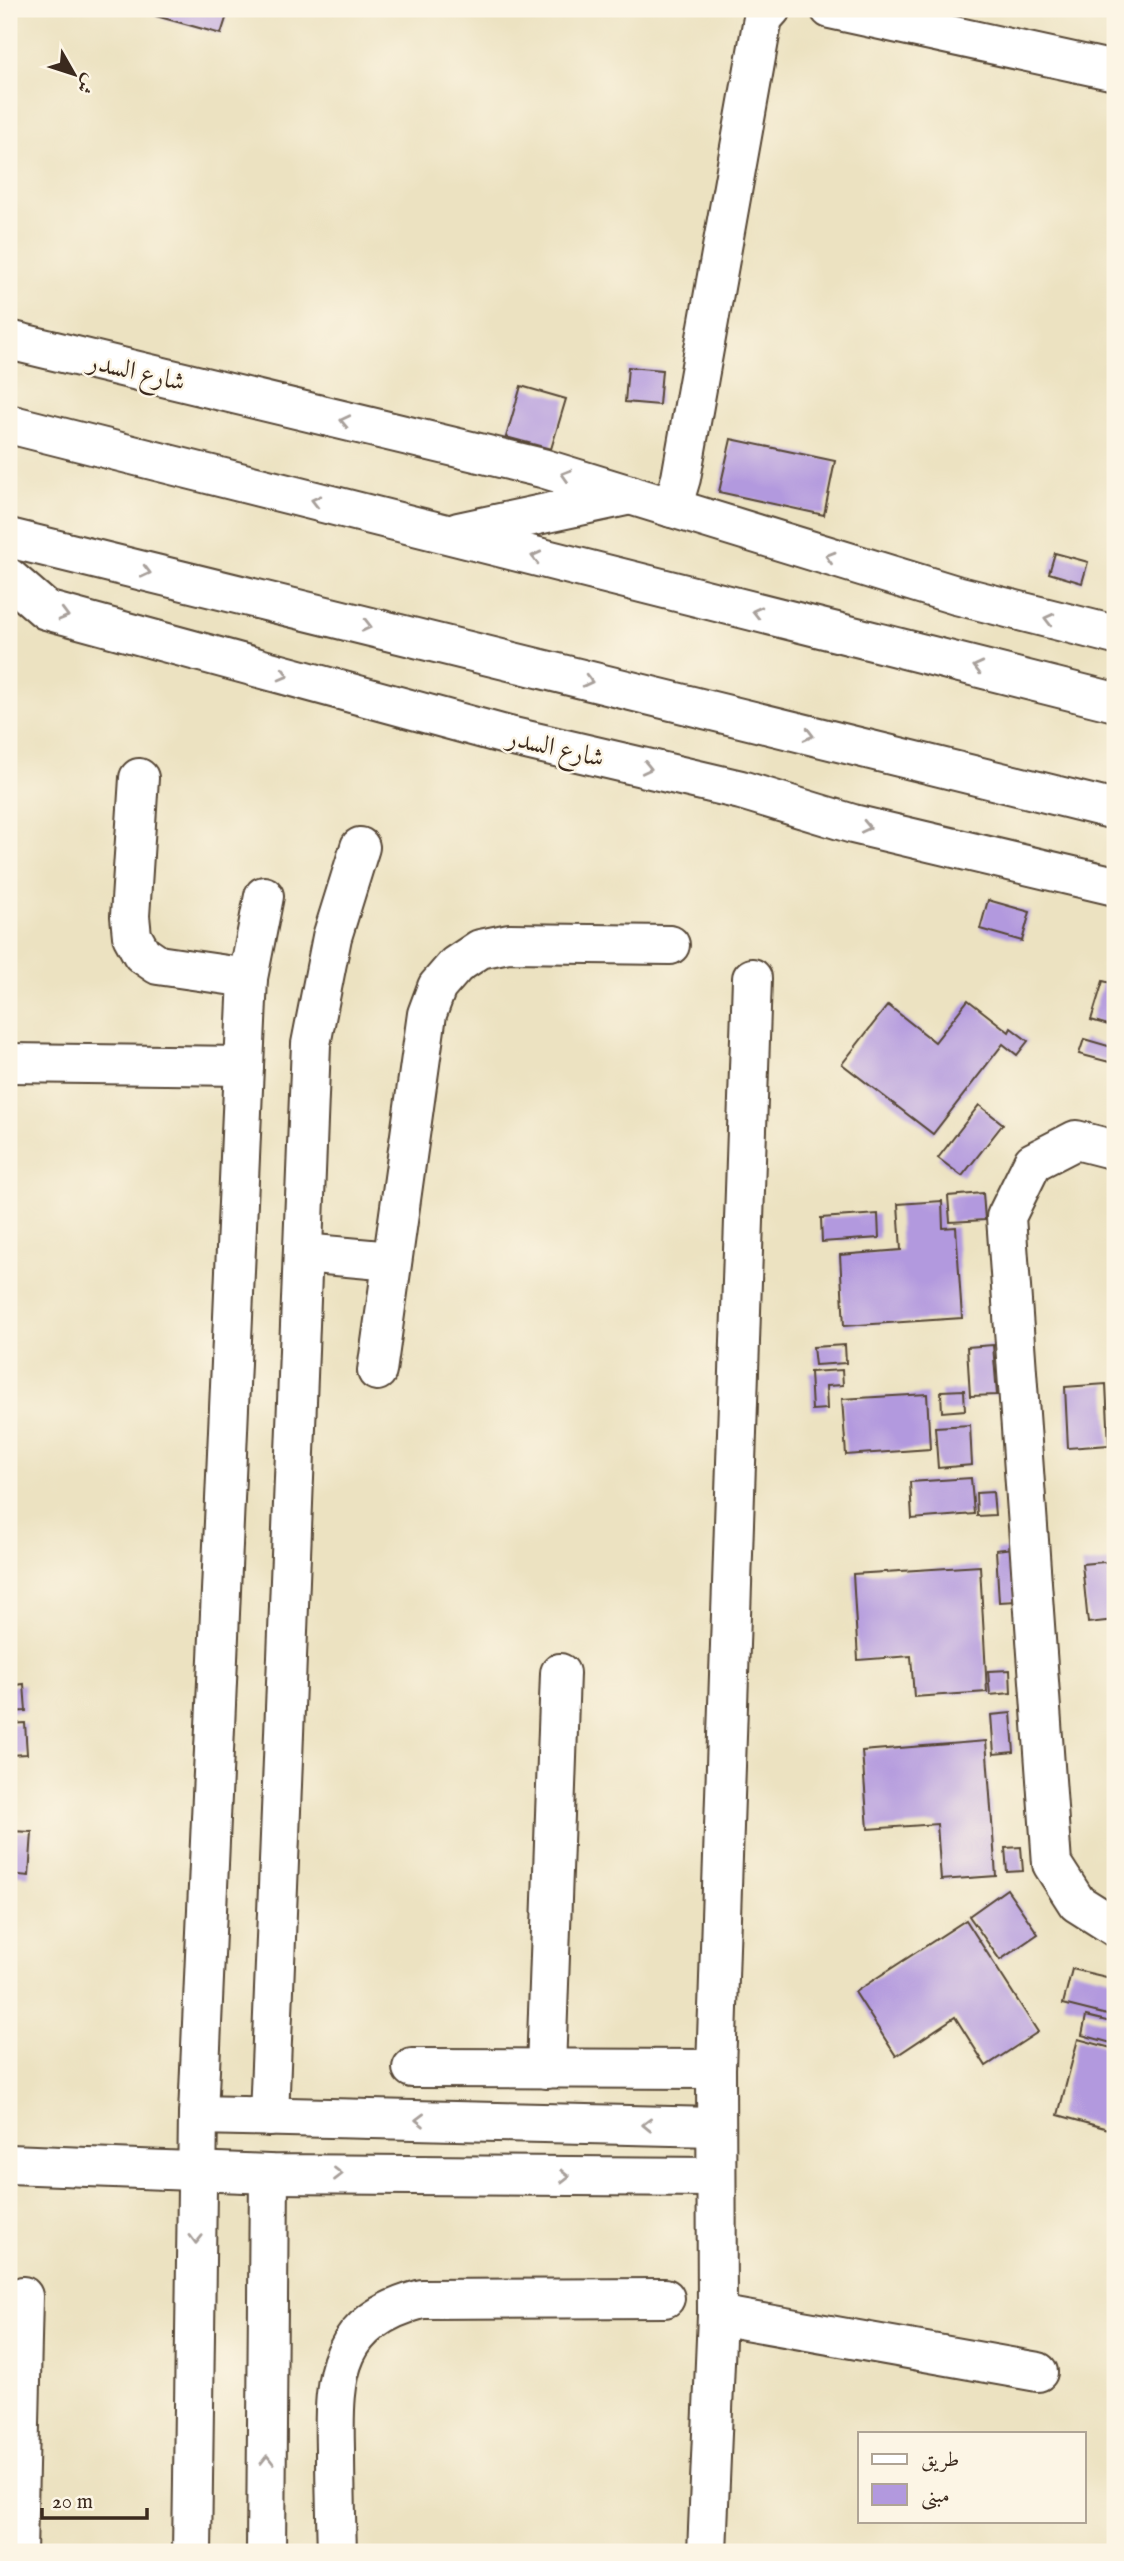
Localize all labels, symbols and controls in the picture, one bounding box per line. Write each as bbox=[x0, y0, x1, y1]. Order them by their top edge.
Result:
north arrow bbox=[38, 38, 108, 108]
text: ش bbox=[70, 69, 101, 98]
street label: شارع السدر bbox=[81, 345, 188, 404]
one-way arrow bbox=[339, 415, 351, 429]
one-way arrow bbox=[560, 469, 572, 484]
one-way arrow bbox=[310, 495, 322, 509]
one-way arrow bbox=[531, 550, 543, 565]
one-way arrow bbox=[825, 550, 837, 565]
one-way arrow bbox=[140, 564, 152, 578]
one-way arrow bbox=[751, 606, 763, 620]
one-way arrow bbox=[58, 607, 70, 621]
one-way arrow bbox=[1043, 613, 1055, 627]
one-way arrow bbox=[361, 618, 373, 632]
one-way arrow bbox=[972, 661, 984, 675]
one-way arrow bbox=[278, 667, 290, 681]
one-way arrow bbox=[582, 673, 594, 687]
street label: شارع السدر bbox=[500, 721, 607, 780]
one-way arrow bbox=[803, 727, 815, 741]
one-way arrow bbox=[641, 760, 653, 774]
one-way arrow bbox=[860, 819, 872, 833]
one-way arrow bbox=[414, 2112, 424, 2128]
one-way arrow bbox=[641, 2117, 652, 2133]
one-way arrow bbox=[333, 2166, 343, 2182]
one-way arrow bbox=[560, 2168, 571, 2184]
one-way arrow bbox=[188, 2234, 204, 2245]
legend bbox=[858, 2432, 1086, 2522]
text: طريق bbox=[921, 2447, 959, 2474]
one-way arrow bbox=[259, 2454, 275, 2464]
scale bar bbox=[42, 2477, 147, 2521]
text: مبنى bbox=[921, 2483, 950, 2510]
text: 20 m bbox=[52, 2489, 93, 2516]

